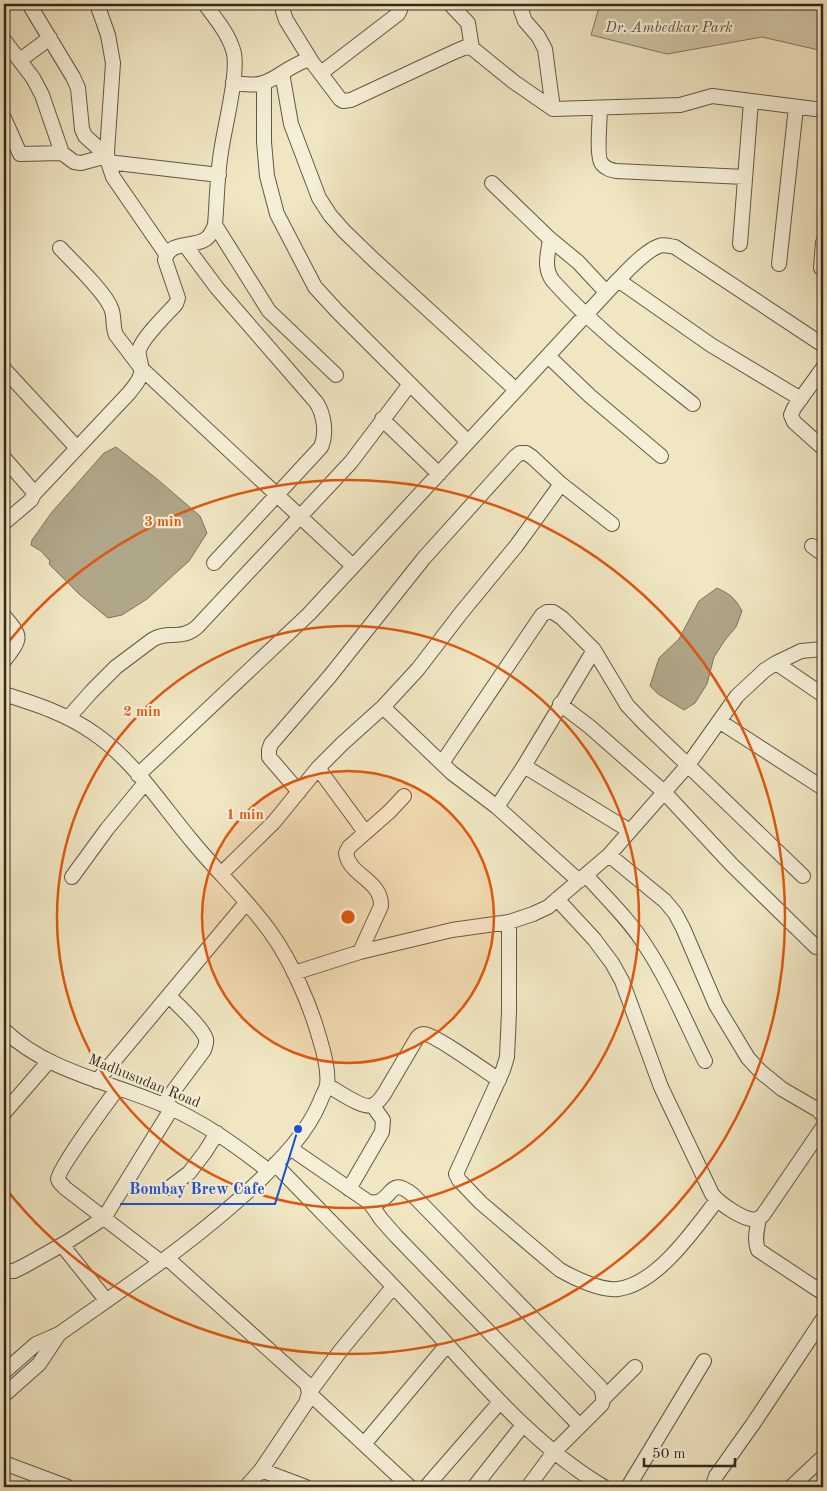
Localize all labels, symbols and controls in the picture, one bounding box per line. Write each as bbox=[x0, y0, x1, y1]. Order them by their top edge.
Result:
park label: Dr. Ambedkar Park bbox=[604, 21, 733, 36]
text: 3 min bbox=[144, 515, 182, 530]
text: 2 min bbox=[123, 705, 161, 720]
text: 1 min bbox=[226, 808, 264, 823]
centre of rings bbox=[339, 908, 357, 926]
street label: Madhusudan Road bbox=[86, 1053, 202, 1111]
callout: Bombay Brew Cafe bbox=[120, 1173, 275, 1204]
text: Bombay Brew Cafe bbox=[129, 1182, 265, 1198]
scale bar bbox=[644, 1436, 736, 1468]
text: 50 m bbox=[652, 1447, 686, 1462]

